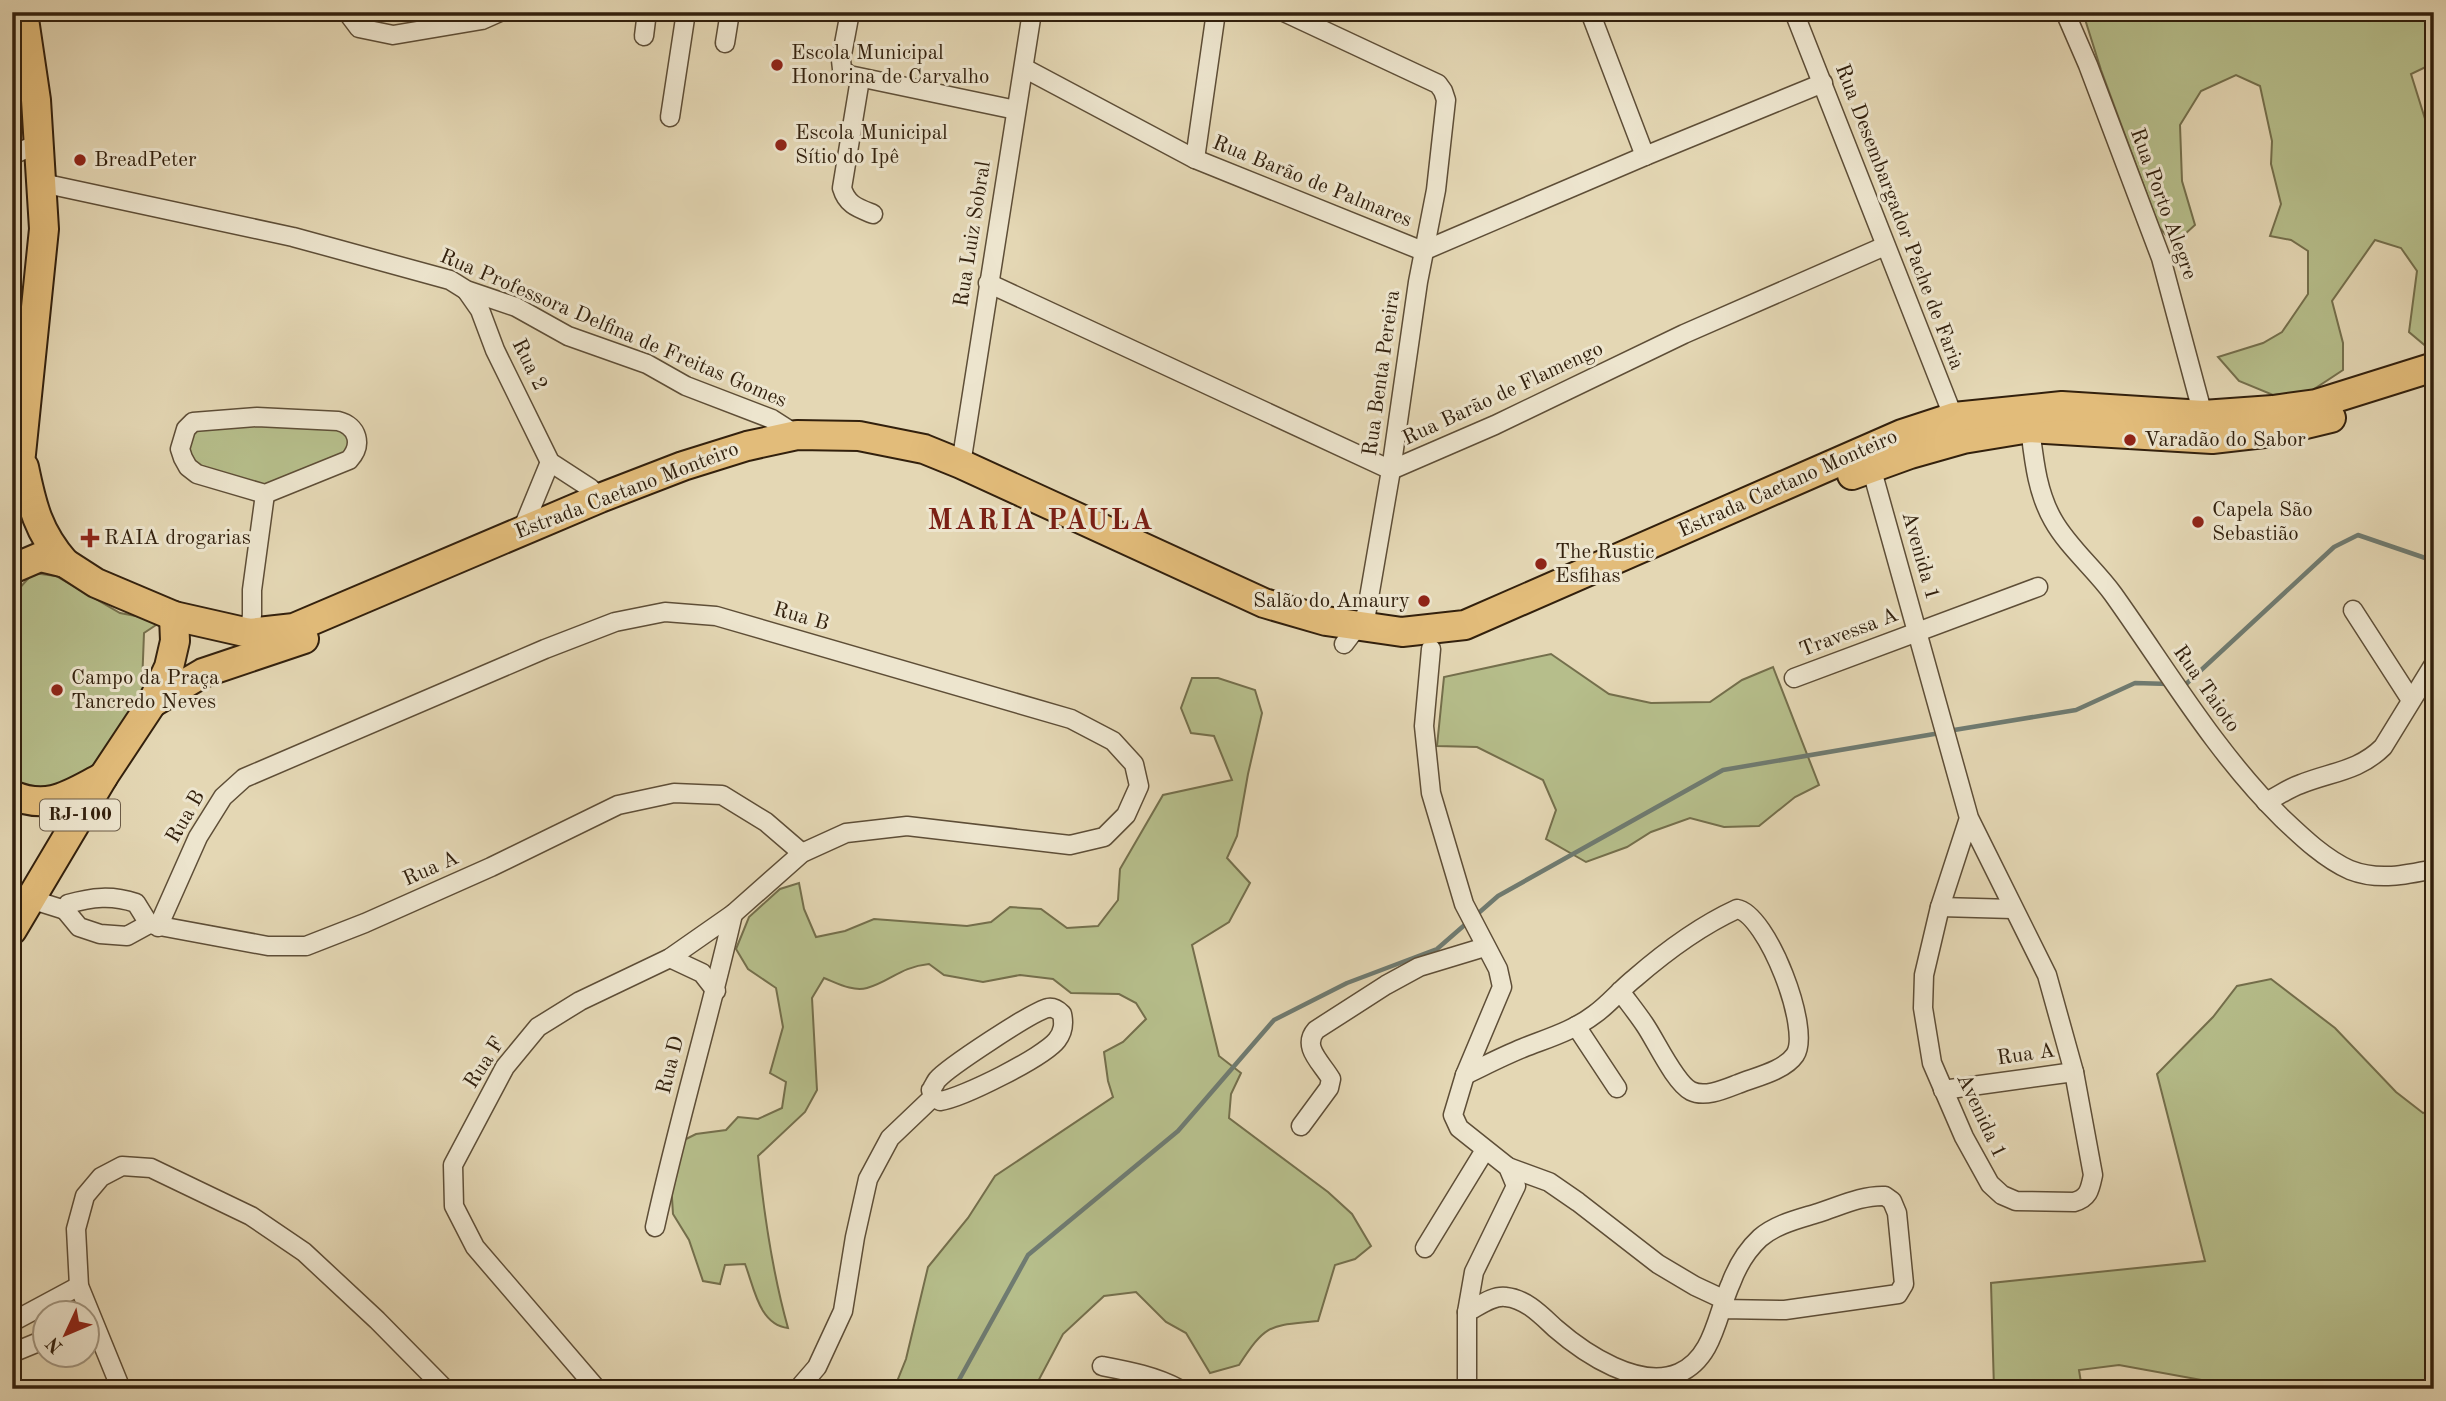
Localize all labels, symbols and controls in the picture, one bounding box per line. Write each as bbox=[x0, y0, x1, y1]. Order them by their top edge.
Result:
place label: Escola Municipal Honorina de Carvalho bbox=[791, 43, 990, 88]
marker: Escola Municipal Honorina de Carvalho bbox=[769, 57, 785, 73]
street label: Rua Desembargador Pache de Faria bbox=[1831, 61, 1967, 373]
place label: Escola Municipal Sítio do Ipê bbox=[795, 123, 948, 168]
street label: Rua Porto Alegre bbox=[2126, 126, 2200, 282]
street label: Rua Barão de Palmares bbox=[1209, 132, 1415, 232]
marker: Escola Municipal Sítio do Ipê bbox=[773, 137, 789, 153]
place label: BreadPeter bbox=[94, 150, 197, 171]
marker: BreadPeter bbox=[72, 152, 88, 168]
street label: Rua Luiz Sobral bbox=[951, 159, 995, 308]
street label: Rua Professora Delfina de Freitas Gomes bbox=[436, 246, 790, 412]
street label: Rua Benta Pereira bbox=[1360, 289, 1404, 457]
street label: Rua 2 bbox=[508, 336, 550, 394]
street label: Rua Barão de Flamengo bbox=[1399, 338, 1607, 450]
street label: Estrada Caetano Monteiro bbox=[1675, 426, 1901, 542]
place label: Varadão do Sabor bbox=[2144, 430, 2306, 451]
marker: Varadão do Sabor bbox=[2122, 432, 2138, 448]
street label: Estrada Caetano Monteiro bbox=[512, 439, 742, 543]
place label: Capela São Sebastião bbox=[2212, 500, 2313, 545]
district label: MARIA PAULA bbox=[928, 508, 1154, 536]
street label: Avenida 1 bbox=[1897, 509, 1943, 603]
marker: Capela São Sebastião bbox=[2190, 514, 2206, 530]
place label: RAIA drogarias bbox=[104, 528, 251, 549]
marker: RAIA drogarias bbox=[82, 530, 98, 546]
place label: The Rustic Esfihas bbox=[1555, 542, 1655, 587]
marker: The Rustic Esfihas bbox=[1533, 556, 1549, 572]
place label: Salão do Amaury bbox=[1253, 591, 1410, 612]
marker: Salão do Amaury bbox=[1416, 593, 1432, 609]
street label: Rua B bbox=[771, 599, 831, 635]
street label: Travessa A bbox=[1797, 605, 1901, 661]
street label: Rua Taioto bbox=[2169, 642, 2243, 736]
place label: Campo da Praça Tancredo Neves bbox=[71, 668, 219, 713]
marker: Campo da Praça Tancredo Neves bbox=[49, 682, 65, 698]
street label: Rua B bbox=[163, 787, 209, 847]
road number: RJ-100 bbox=[40, 800, 120, 830]
street label: Rua A bbox=[400, 847, 462, 891]
street label: Rua F bbox=[461, 1034, 509, 1092]
street label: Rua D bbox=[654, 1034, 688, 1096]
street label: Rua A bbox=[1996, 1041, 2056, 1069]
street label: Avenida 1 bbox=[1952, 1070, 2010, 1162]
north arrow bbox=[32, 1300, 102, 1370]
text: N bbox=[43, 1332, 67, 1356]

